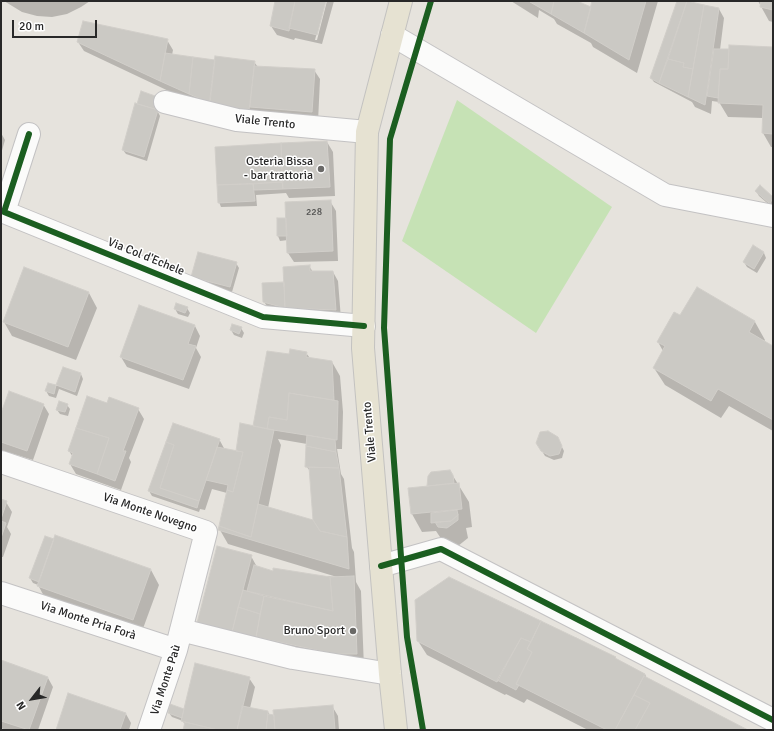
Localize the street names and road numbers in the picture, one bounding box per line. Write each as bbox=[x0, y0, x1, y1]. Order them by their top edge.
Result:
street label: Viale Trento bbox=[234, 112, 296, 132]
street label: Via Col d'Echele bbox=[106, 235, 186, 279]
street label: Viale Trento bbox=[360, 401, 380, 463]
street label: Via Monte Novegno bbox=[101, 490, 199, 536]
street label: Via Monte Pria Forà bbox=[38, 599, 138, 643]
street label: Via Monte Paù bbox=[148, 643, 184, 717]

